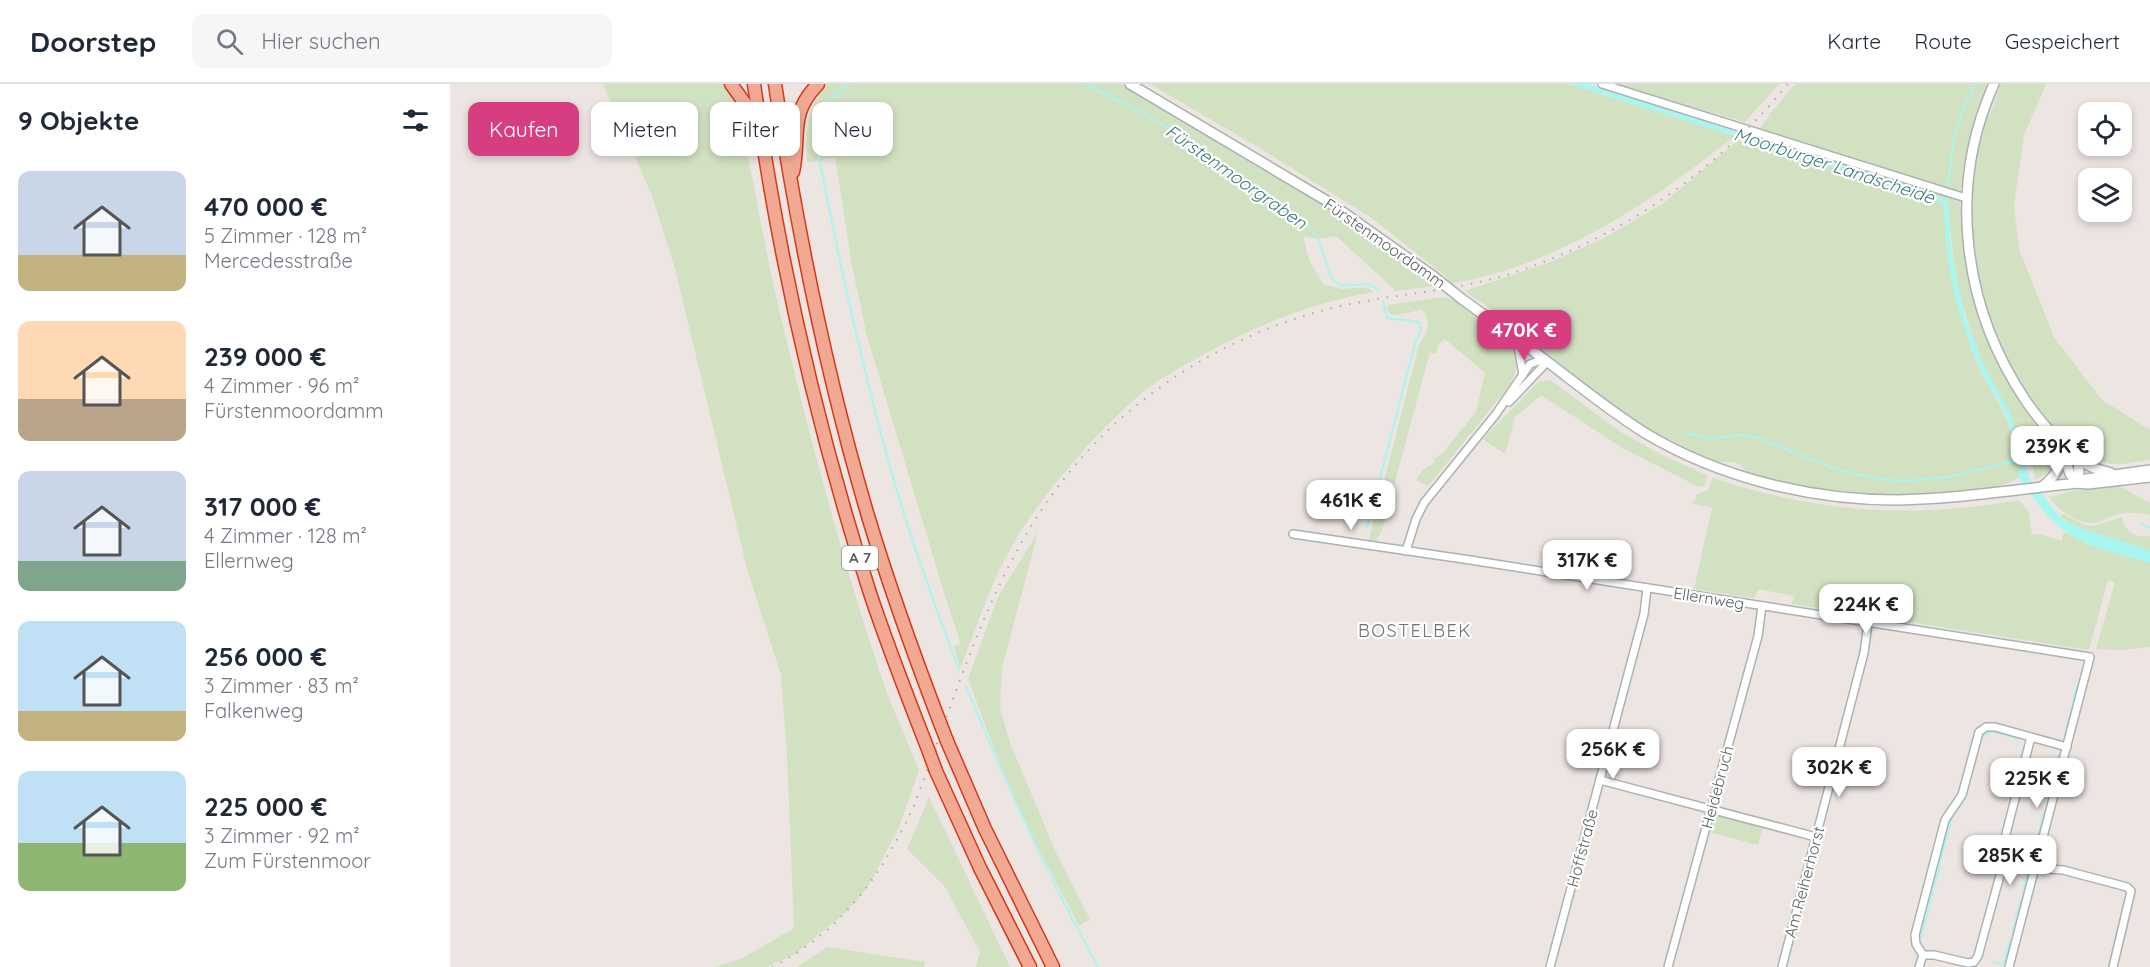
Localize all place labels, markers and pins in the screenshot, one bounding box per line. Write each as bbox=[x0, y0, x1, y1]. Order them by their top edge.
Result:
pin: 470K € bbox=[1475, 310, 1573, 361]
pin: 239K € bbox=[2008, 426, 2106, 477]
pin: 461K € bbox=[1302, 480, 1400, 531]
pin: 317K € bbox=[1538, 540, 1636, 591]
pin: 224K € bbox=[1817, 584, 1915, 635]
pin: 256K € bbox=[1564, 729, 1662, 780]
pin: 302K € bbox=[1790, 747, 1888, 798]
pin: 225K € bbox=[1988, 758, 2086, 809]
pin: 285K € bbox=[1961, 835, 2059, 886]

